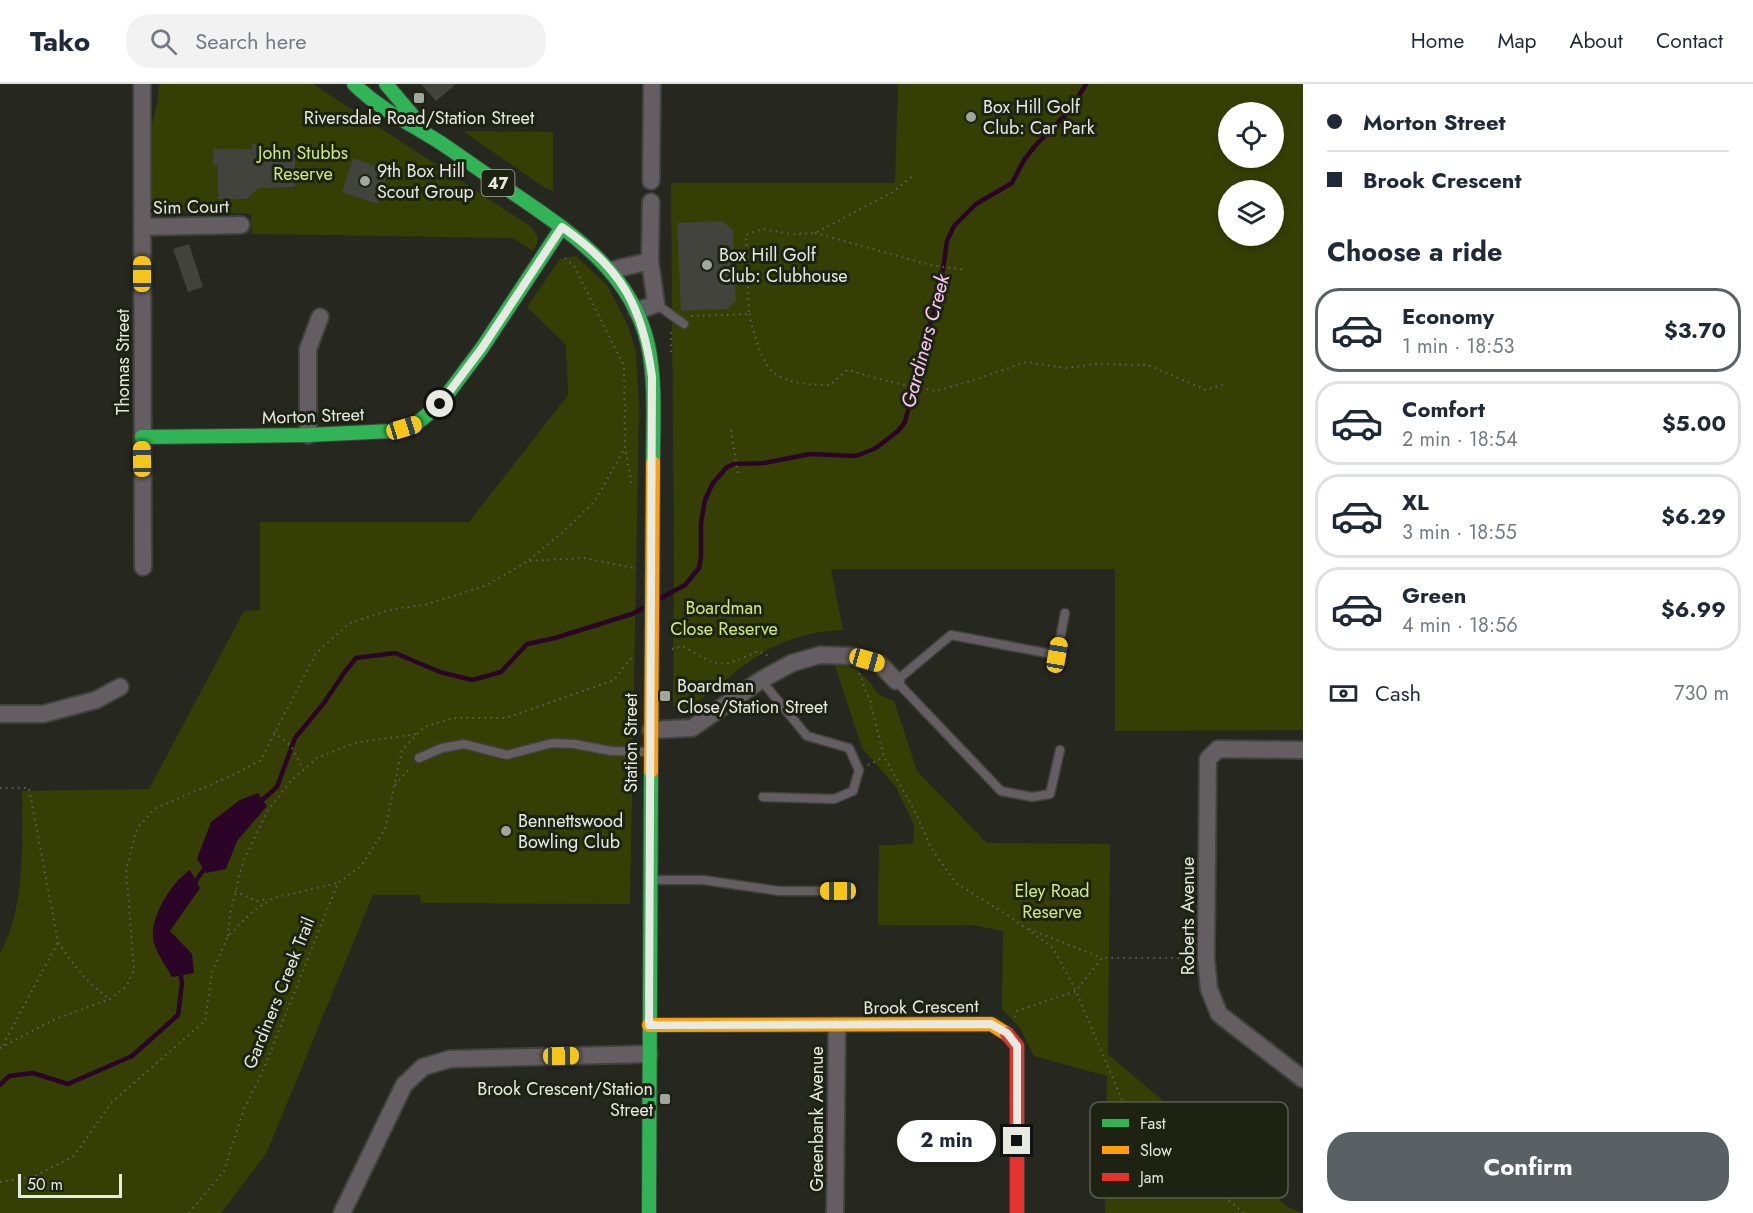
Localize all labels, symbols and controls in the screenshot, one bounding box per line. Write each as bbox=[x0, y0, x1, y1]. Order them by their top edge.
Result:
search box bbox=[126, 14, 546, 68]
text: Tako bbox=[30, 21, 90, 62]
icon: search bbox=[147, 25, 180, 58]
text: Search here bbox=[195, 25, 307, 57]
text: Home bbox=[1411, 26, 1464, 56]
text: Map bbox=[1497, 26, 1537, 56]
text: About bbox=[1570, 26, 1623, 56]
text: Contact bbox=[1656, 26, 1723, 56]
marker: Riversdale Road/Station Street bbox=[412, 91, 426, 105]
place label: Box Hill Golf Club: Car Park bbox=[983, 94, 1095, 141]
map controls bbox=[1218, 102, 1284, 246]
button: locate bbox=[1218, 102, 1284, 168]
place label: Riversdale Road/Station Street bbox=[304, 105, 535, 131]
text: Morton Street bbox=[1363, 106, 1506, 138]
marker: Box Hill Golf Club: Car Park bbox=[964, 110, 978, 124]
park label: John Stubbs Reserve bbox=[256, 140, 348, 187]
place label: 9th Box Hill Scout Group bbox=[377, 158, 474, 205]
text: Brook Crescent bbox=[1363, 164, 1521, 196]
road number: 47 bbox=[482, 170, 514, 196]
marker: 9th Box Hill Scout Group bbox=[358, 174, 372, 188]
button: layers bbox=[1218, 180, 1284, 246]
street label: Sim Court bbox=[153, 193, 230, 221]
text: Choose a ride bbox=[1327, 232, 1502, 271]
place label: Box Hill Golf Club: Clubhouse bbox=[719, 242, 847, 289]
car bbox=[133, 256, 151, 292]
marker: Box Hill Golf Club: Clubhouse bbox=[700, 258, 714, 272]
water label: Gardiners Creek bbox=[894, 269, 958, 411]
text: Economy bbox=[1402, 300, 1494, 332]
icon: car bbox=[1330, 303, 1384, 357]
street label: Thomas Street bbox=[110, 308, 136, 415]
text: $3.70 bbox=[1664, 314, 1726, 346]
text: 1 min · 18:53 bbox=[1402, 332, 1514, 361]
route start bbox=[426, 390, 453, 417]
text: Comfort bbox=[1402, 393, 1485, 425]
icon: car bbox=[1330, 396, 1384, 450]
street label: Morton Street bbox=[261, 401, 365, 431]
text: $5.00 bbox=[1662, 407, 1726, 439]
car bbox=[384, 414, 424, 442]
text: 2 min · 18:54 bbox=[1402, 425, 1518, 454]
car bbox=[133, 441, 151, 477]
text: XL bbox=[1402, 486, 1429, 518]
icon: car bbox=[1330, 489, 1384, 543]
text: $6.29 bbox=[1661, 500, 1726, 532]
text: 3 min · 18:55 bbox=[1402, 518, 1517, 547]
text: Green bbox=[1402, 579, 1466, 611]
icon: car bbox=[1330, 582, 1384, 636]
text: $6.99 bbox=[1661, 593, 1726, 625]
park label: Boardman Close Reserve bbox=[670, 595, 778, 642]
text: 4 min · 18:56 bbox=[1402, 611, 1518, 640]
car bbox=[1045, 636, 1069, 674]
car bbox=[847, 646, 887, 674]
place label: Boardman Close/Station Street bbox=[677, 673, 828, 720]
icon: cash bbox=[1327, 677, 1360, 710]
text: Cash bbox=[1375, 677, 1421, 709]
text: 730 m bbox=[1674, 679, 1729, 708]
marker: Boardman Close/Station Street bbox=[658, 689, 672, 703]
street label: Station Street bbox=[618, 693, 644, 793]
place label: Bennettswood Bowling Club bbox=[518, 808, 623, 855]
marker: Bennettswood Bowling Club bbox=[499, 824, 513, 838]
street label: Roberts Avenue bbox=[1175, 857, 1201, 975]
park label: Eley Road Reserve bbox=[1014, 878, 1090, 925]
car bbox=[820, 882, 856, 900]
street label: Gardiners Creek Trail bbox=[237, 913, 321, 1073]
street label: Brook Crescent bbox=[863, 993, 980, 1021]
street label: Greenbank Avenue bbox=[804, 1046, 830, 1192]
car bbox=[543, 1047, 579, 1065]
place label: Brook Crescent/Station Street bbox=[477, 1076, 654, 1123]
marker: Brook Crescent/Station Street bbox=[658, 1092, 672, 1106]
legend bbox=[1090, 1102, 1288, 1198]
text: Fast bbox=[1140, 1112, 1166, 1135]
callout: 2 min bbox=[897, 1120, 996, 1162]
text: 2 min bbox=[920, 1126, 973, 1155]
route end bbox=[1003, 1127, 1030, 1154]
button: Confirm bbox=[1327, 1132, 1729, 1201]
text: Slow bbox=[1140, 1139, 1172, 1162]
text: Jam bbox=[1138, 1166, 1164, 1189]
scale bar bbox=[18, 1171, 122, 1198]
text: 50 m bbox=[27, 1173, 63, 1196]

